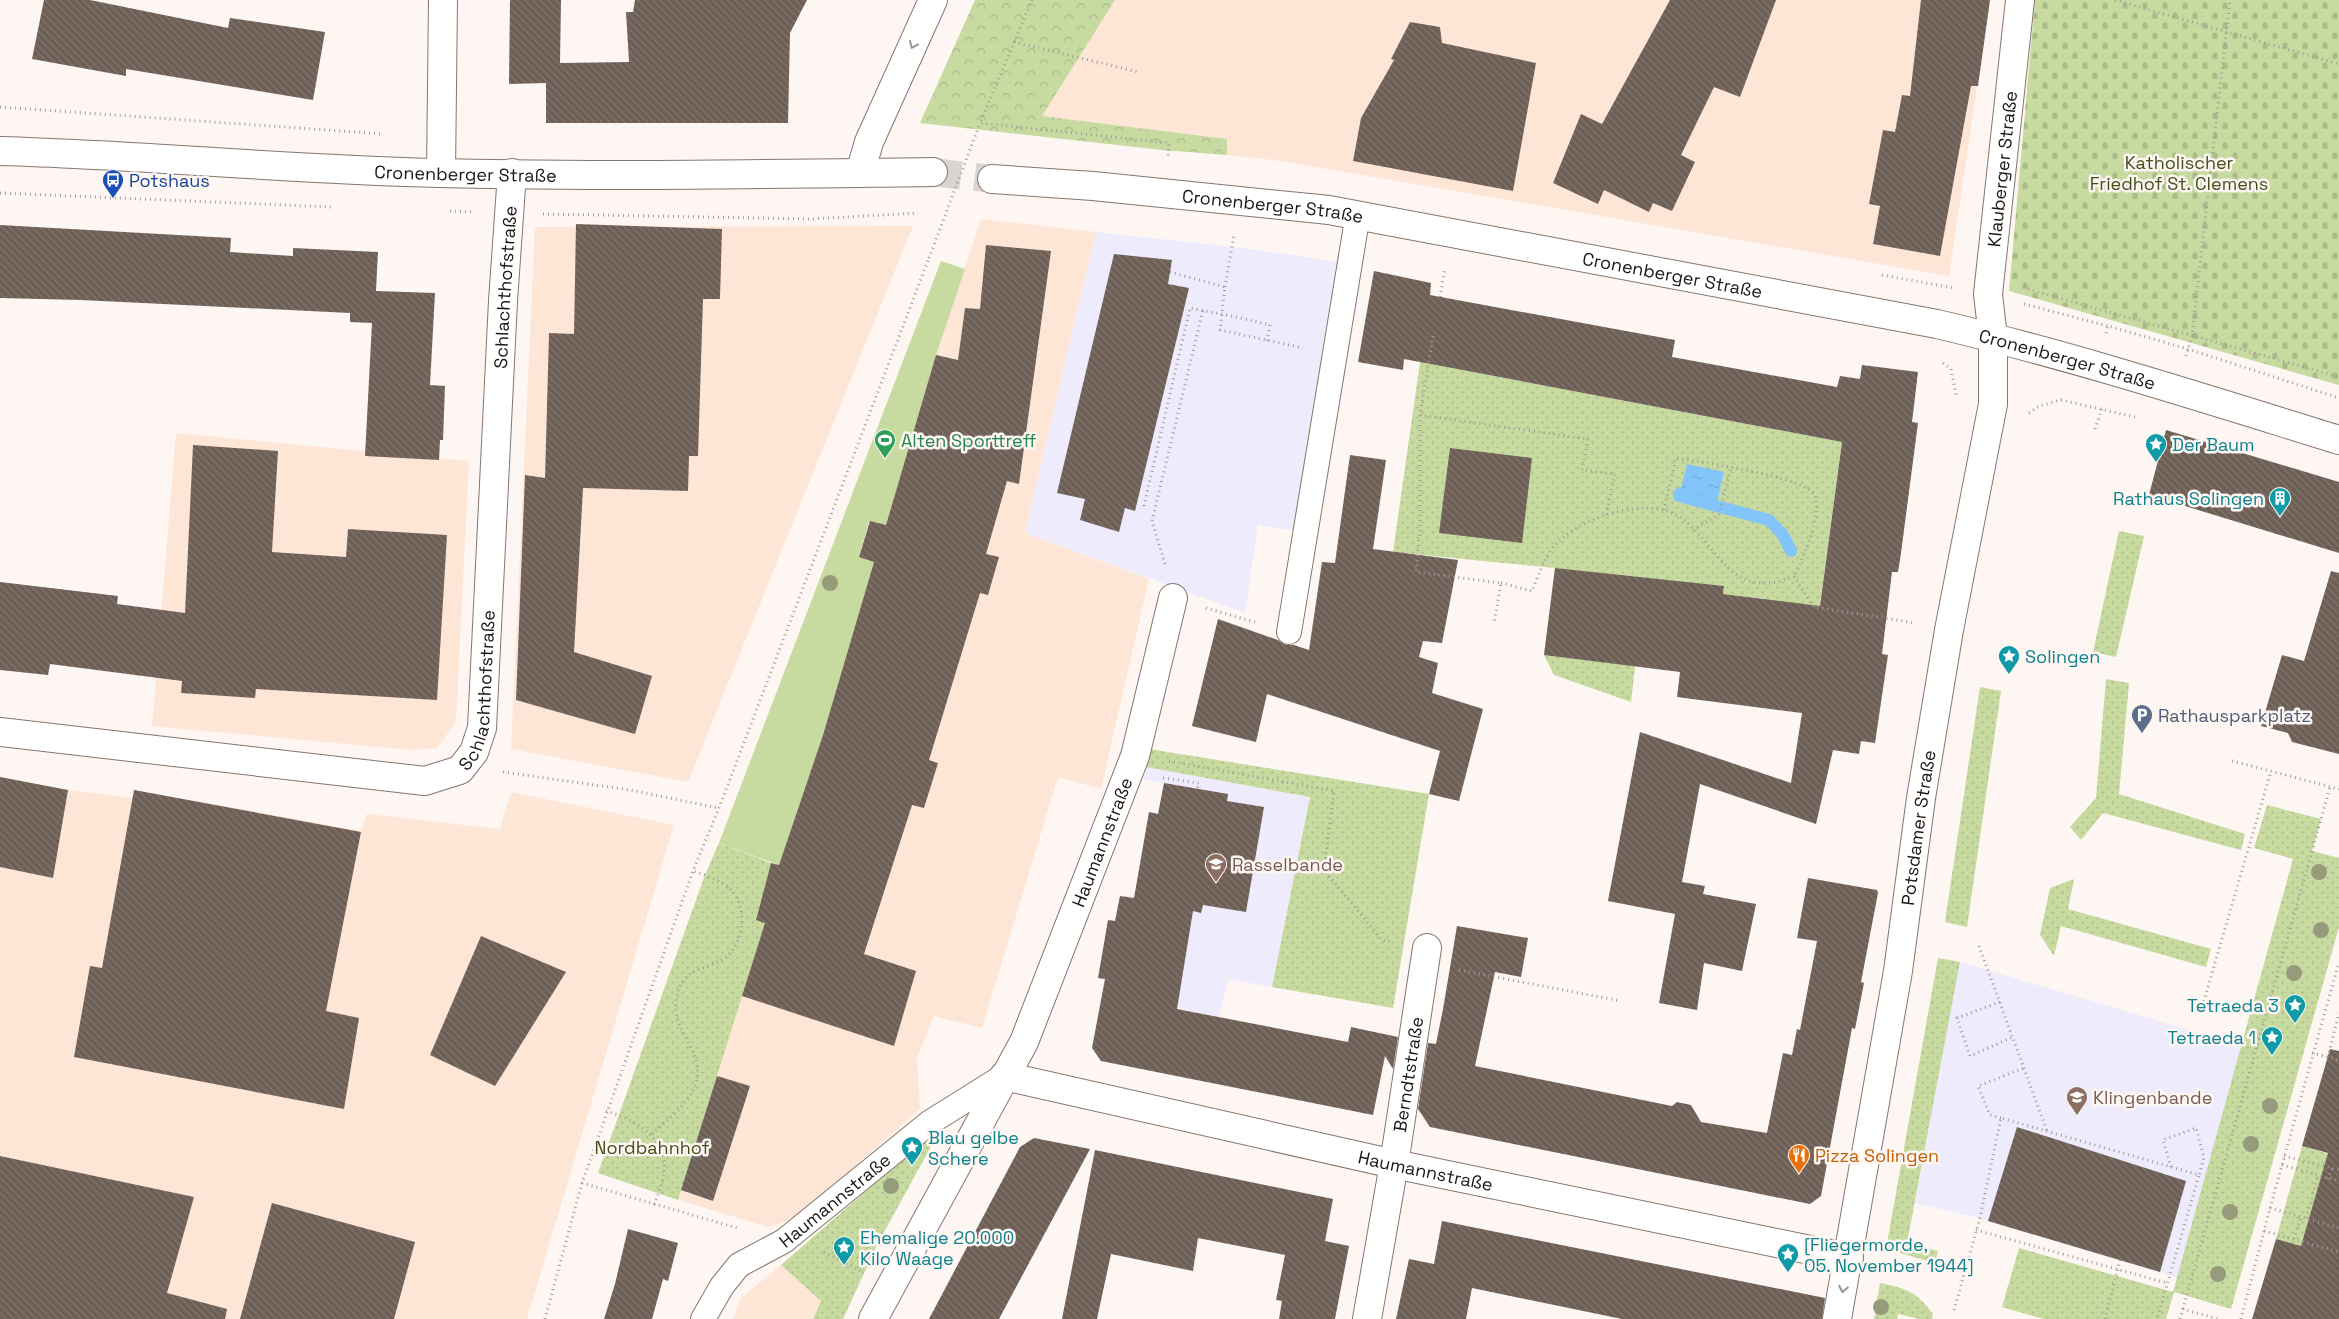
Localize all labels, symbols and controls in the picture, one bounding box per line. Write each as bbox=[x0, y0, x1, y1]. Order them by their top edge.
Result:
one-way arrow bbox=[909, 40, 920, 49]
street label: Klauberger Straße bbox=[1982, 90, 2022, 248]
park label: Katholischer Friedhof St. Clemens bbox=[2090, 151, 2268, 195]
street label: Cronenberger Straße bbox=[374, 159, 557, 186]
bus stop icon: Potshaus bbox=[101, 168, 125, 199]
place label: Potshaus bbox=[129, 169, 210, 192]
street label: Cronenberger Straße bbox=[1181, 184, 1365, 228]
street label: Schlachthofstraße bbox=[488, 205, 521, 369]
street label: Cronenberger Straße bbox=[1581, 246, 1764, 303]
street label: Cronenberger Straße bbox=[1977, 323, 2158, 394]
sports icon: Alten Sporttreff bbox=[873, 428, 897, 459]
place label: Alten Sporttreff bbox=[901, 429, 1036, 452]
place icon: Der Baum bbox=[2144, 432, 2168, 463]
place label: Der Baum bbox=[2172, 433, 2255, 456]
building icon: Rathaus Solingen bbox=[2268, 486, 2292, 517]
place label: Rathaus Solingen bbox=[2113, 487, 2264, 510]
street label: Schlachthofstraße bbox=[453, 610, 499, 775]
place icon: Solingen bbox=[1997, 644, 2021, 675]
place label: Solingen bbox=[2025, 645, 2100, 668]
parking icon: Rathausparkplatz bbox=[2130, 703, 2154, 734]
place label: Rathausparkplatz bbox=[2158, 704, 2311, 727]
street label: Potsdamer Straße bbox=[1895, 748, 1940, 907]
street label: Haumannstraße bbox=[1066, 774, 1137, 910]
school or university icon: Rasselbande bbox=[1204, 852, 1228, 883]
place label: Rasselbande bbox=[1232, 853, 1343, 876]
place icon: Tetraeda 3 bbox=[2283, 993, 2307, 1024]
place label: Tetraeda 3 bbox=[2187, 994, 2279, 1017]
street label: Berndtstraße bbox=[1388, 1015, 1428, 1134]
place icon: Tetraeda 1 bbox=[2260, 1025, 2284, 1056]
place label: Tetraeda 1 bbox=[2167, 1026, 2256, 1049]
school or university icon: Klingenbande bbox=[2065, 1085, 2089, 1116]
place label: Klingenbande bbox=[2093, 1086, 2212, 1109]
place label: Blau gelbe Schere bbox=[928, 1126, 1019, 1170]
place icon: Blau gelbe Schere bbox=[900, 1135, 924, 1166]
park label: Nordbahnhof bbox=[595, 1136, 709, 1159]
restaurant icon: Pizza Solingen bbox=[1787, 1143, 1811, 1174]
place label: Pizza Solingen bbox=[1815, 1144, 1939, 1167]
street label: Haumannstraße bbox=[1356, 1145, 1495, 1196]
street label: Haumannstraße bbox=[774, 1148, 895, 1252]
place label: Ehemalige 20.000 Kilo Waage bbox=[860, 1226, 1014, 1270]
place label: [Fliegermorde, 05. November 1944] bbox=[1804, 1233, 1974, 1277]
place icon: Ehemalige 20.000 Kilo Waage bbox=[832, 1235, 856, 1266]
place icon: [Fliegermorde, 05. November 1944] bbox=[1776, 1242, 1800, 1273]
one-way arrow bbox=[1839, 1284, 1849, 1293]

